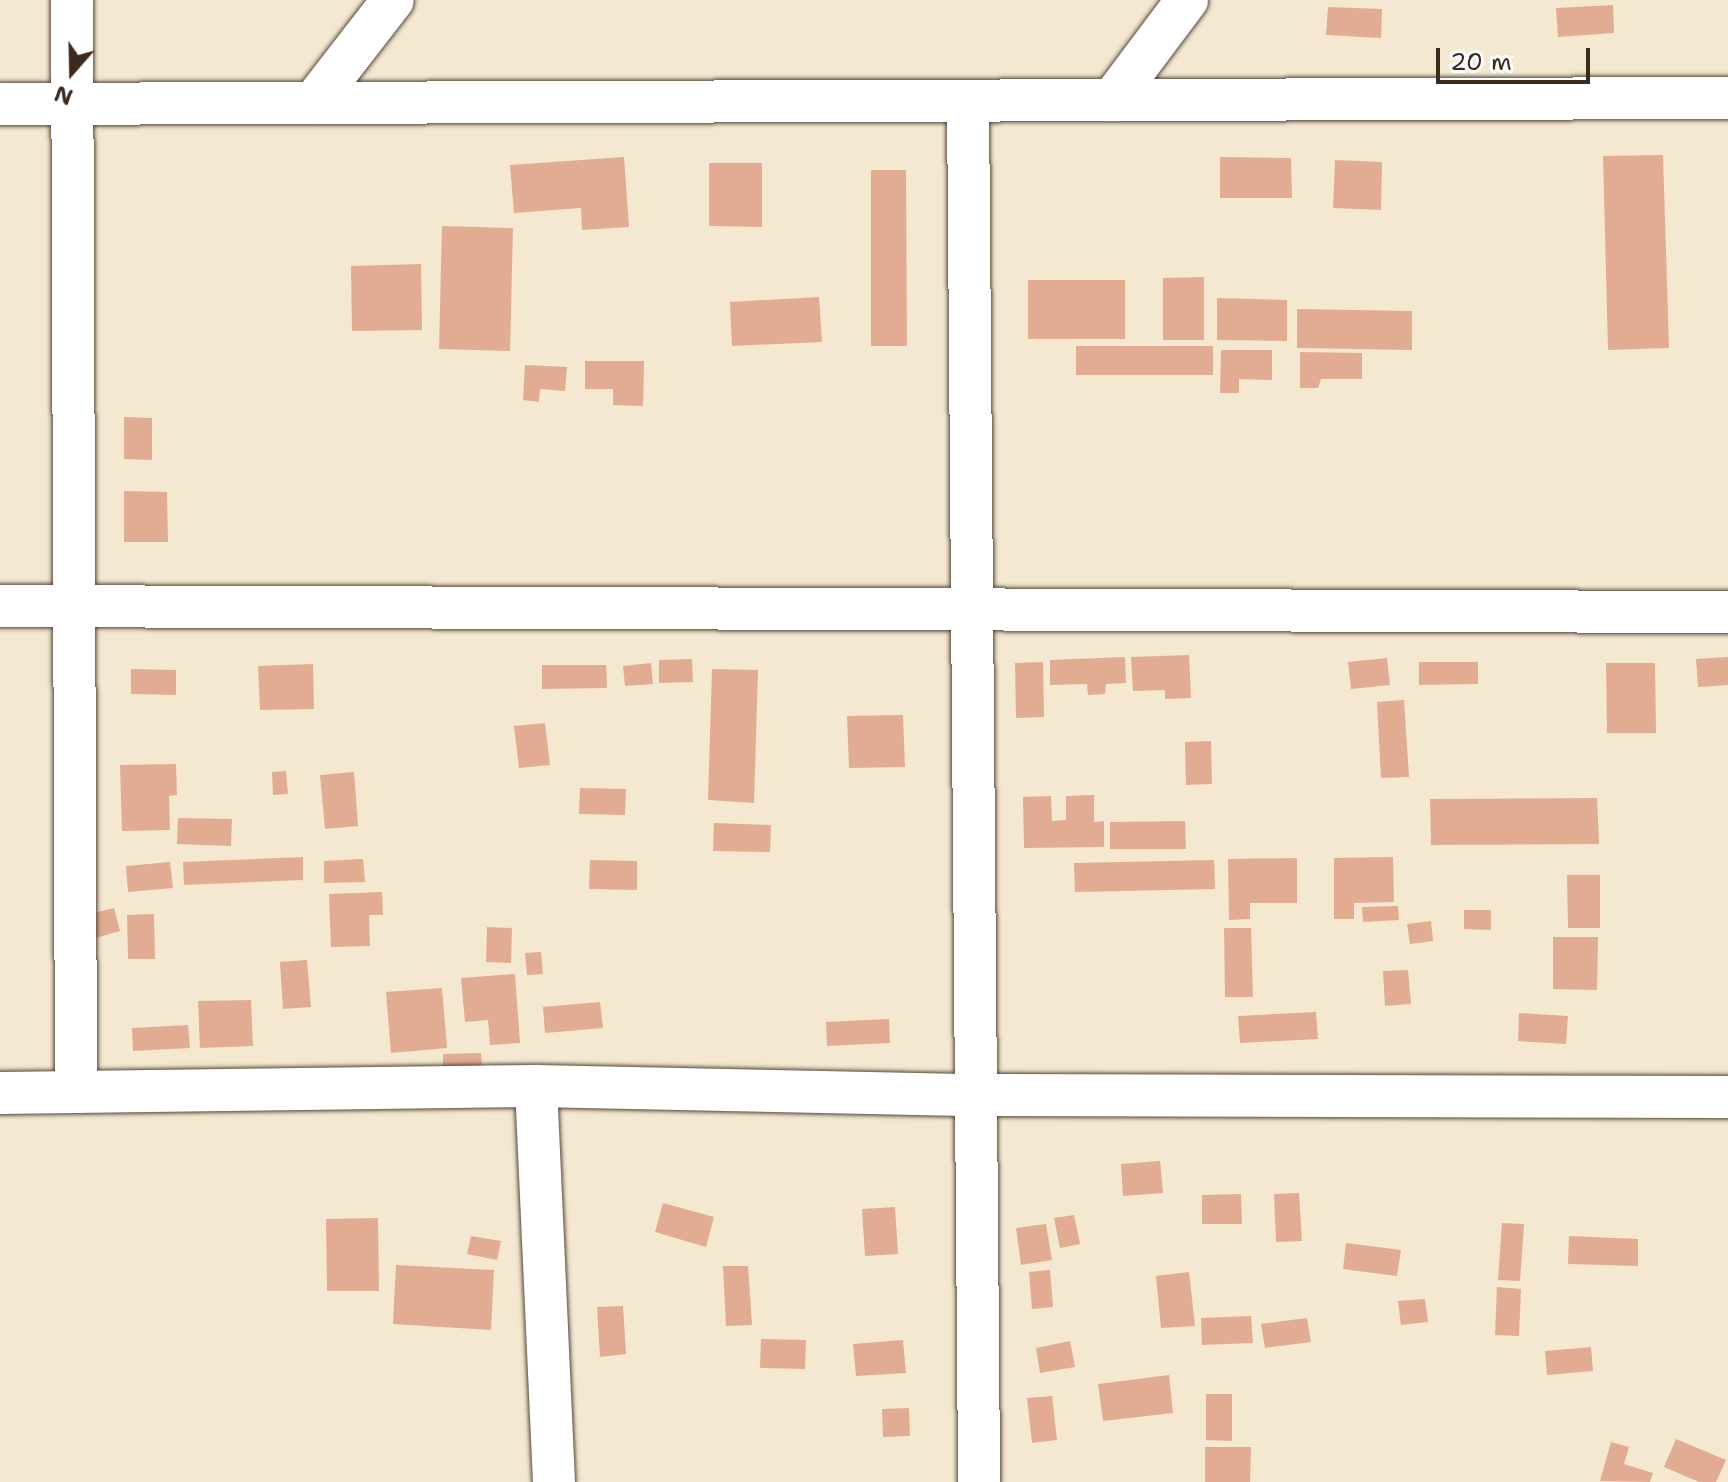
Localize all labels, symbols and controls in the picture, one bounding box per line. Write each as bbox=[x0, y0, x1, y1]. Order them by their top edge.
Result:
north arrow bbox=[32, 32, 112, 112]
scale bar bbox=[1440, 32, 1594, 82]
text: 20 m bbox=[1450, 46, 1512, 78]
text: N bbox=[50, 78, 77, 112]

